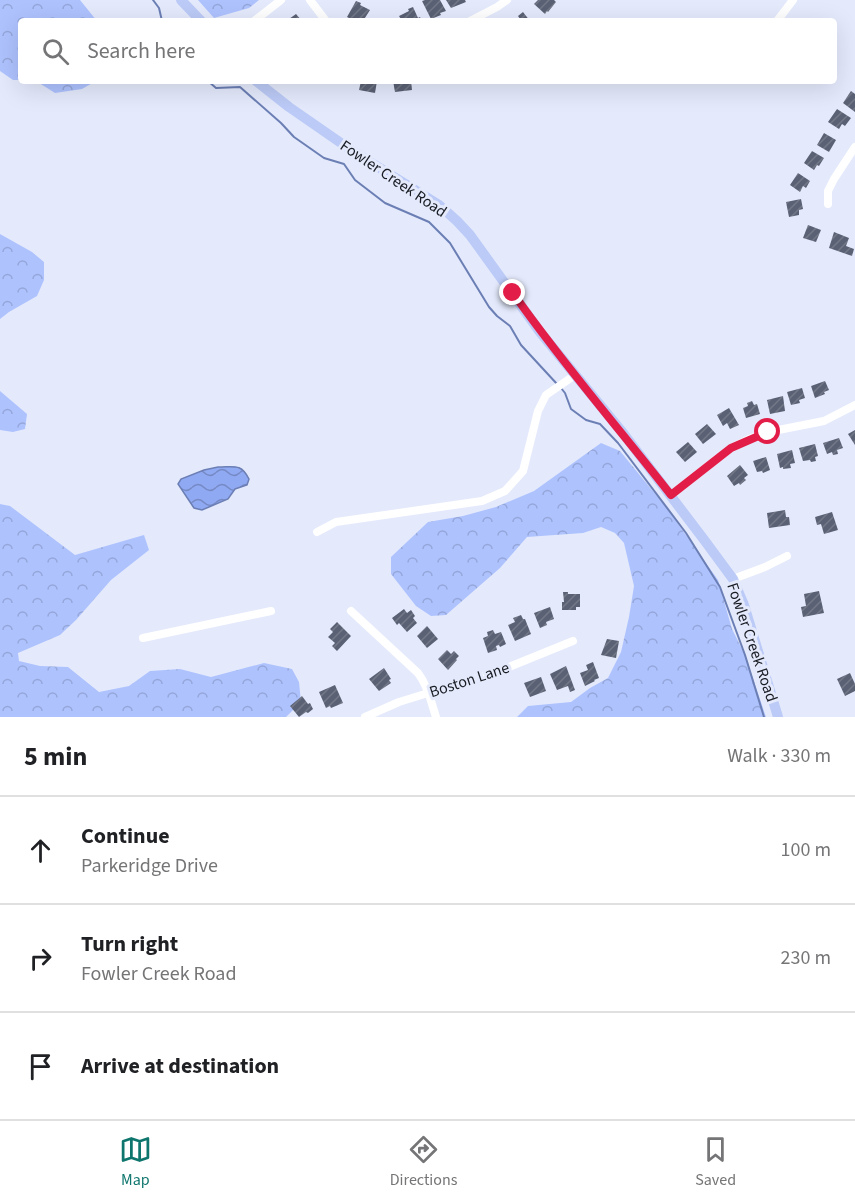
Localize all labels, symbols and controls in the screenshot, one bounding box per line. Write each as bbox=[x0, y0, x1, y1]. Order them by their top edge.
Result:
search box bbox=[18, 18, 837, 84]
icon: search bbox=[39, 35, 72, 68]
text: Search here bbox=[87, 35, 195, 67]
street label: Fowler Creek Road bbox=[336, 135, 451, 223]
route end bbox=[499, 279, 525, 305]
route start bbox=[754, 418, 780, 444]
street label: Fowler Creek Road bbox=[721, 580, 783, 705]
street label: Boston Lane bbox=[427, 657, 512, 703]
text: 5 min bbox=[24, 738, 87, 775]
text: Walk · 330 m bbox=[727, 742, 831, 770]
text: Continue bbox=[81, 820, 170, 852]
icon: ahead bbox=[24, 834, 57, 867]
text: 100 m bbox=[781, 836, 831, 864]
text: Parkeridge Drive bbox=[81, 852, 218, 880]
text: Turn right bbox=[81, 928, 178, 960]
icon: right bbox=[24, 942, 57, 975]
text: 230 m bbox=[781, 944, 831, 972]
text: Fowler Creek Road bbox=[81, 960, 237, 988]
icon: arrive bbox=[24, 1050, 57, 1083]
text: Arrive at destination bbox=[81, 1050, 279, 1082]
tab: Map bbox=[119, 1133, 152, 1191]
tab: Directions bbox=[390, 1133, 457, 1191]
tab: Saved bbox=[695, 1133, 736, 1191]

